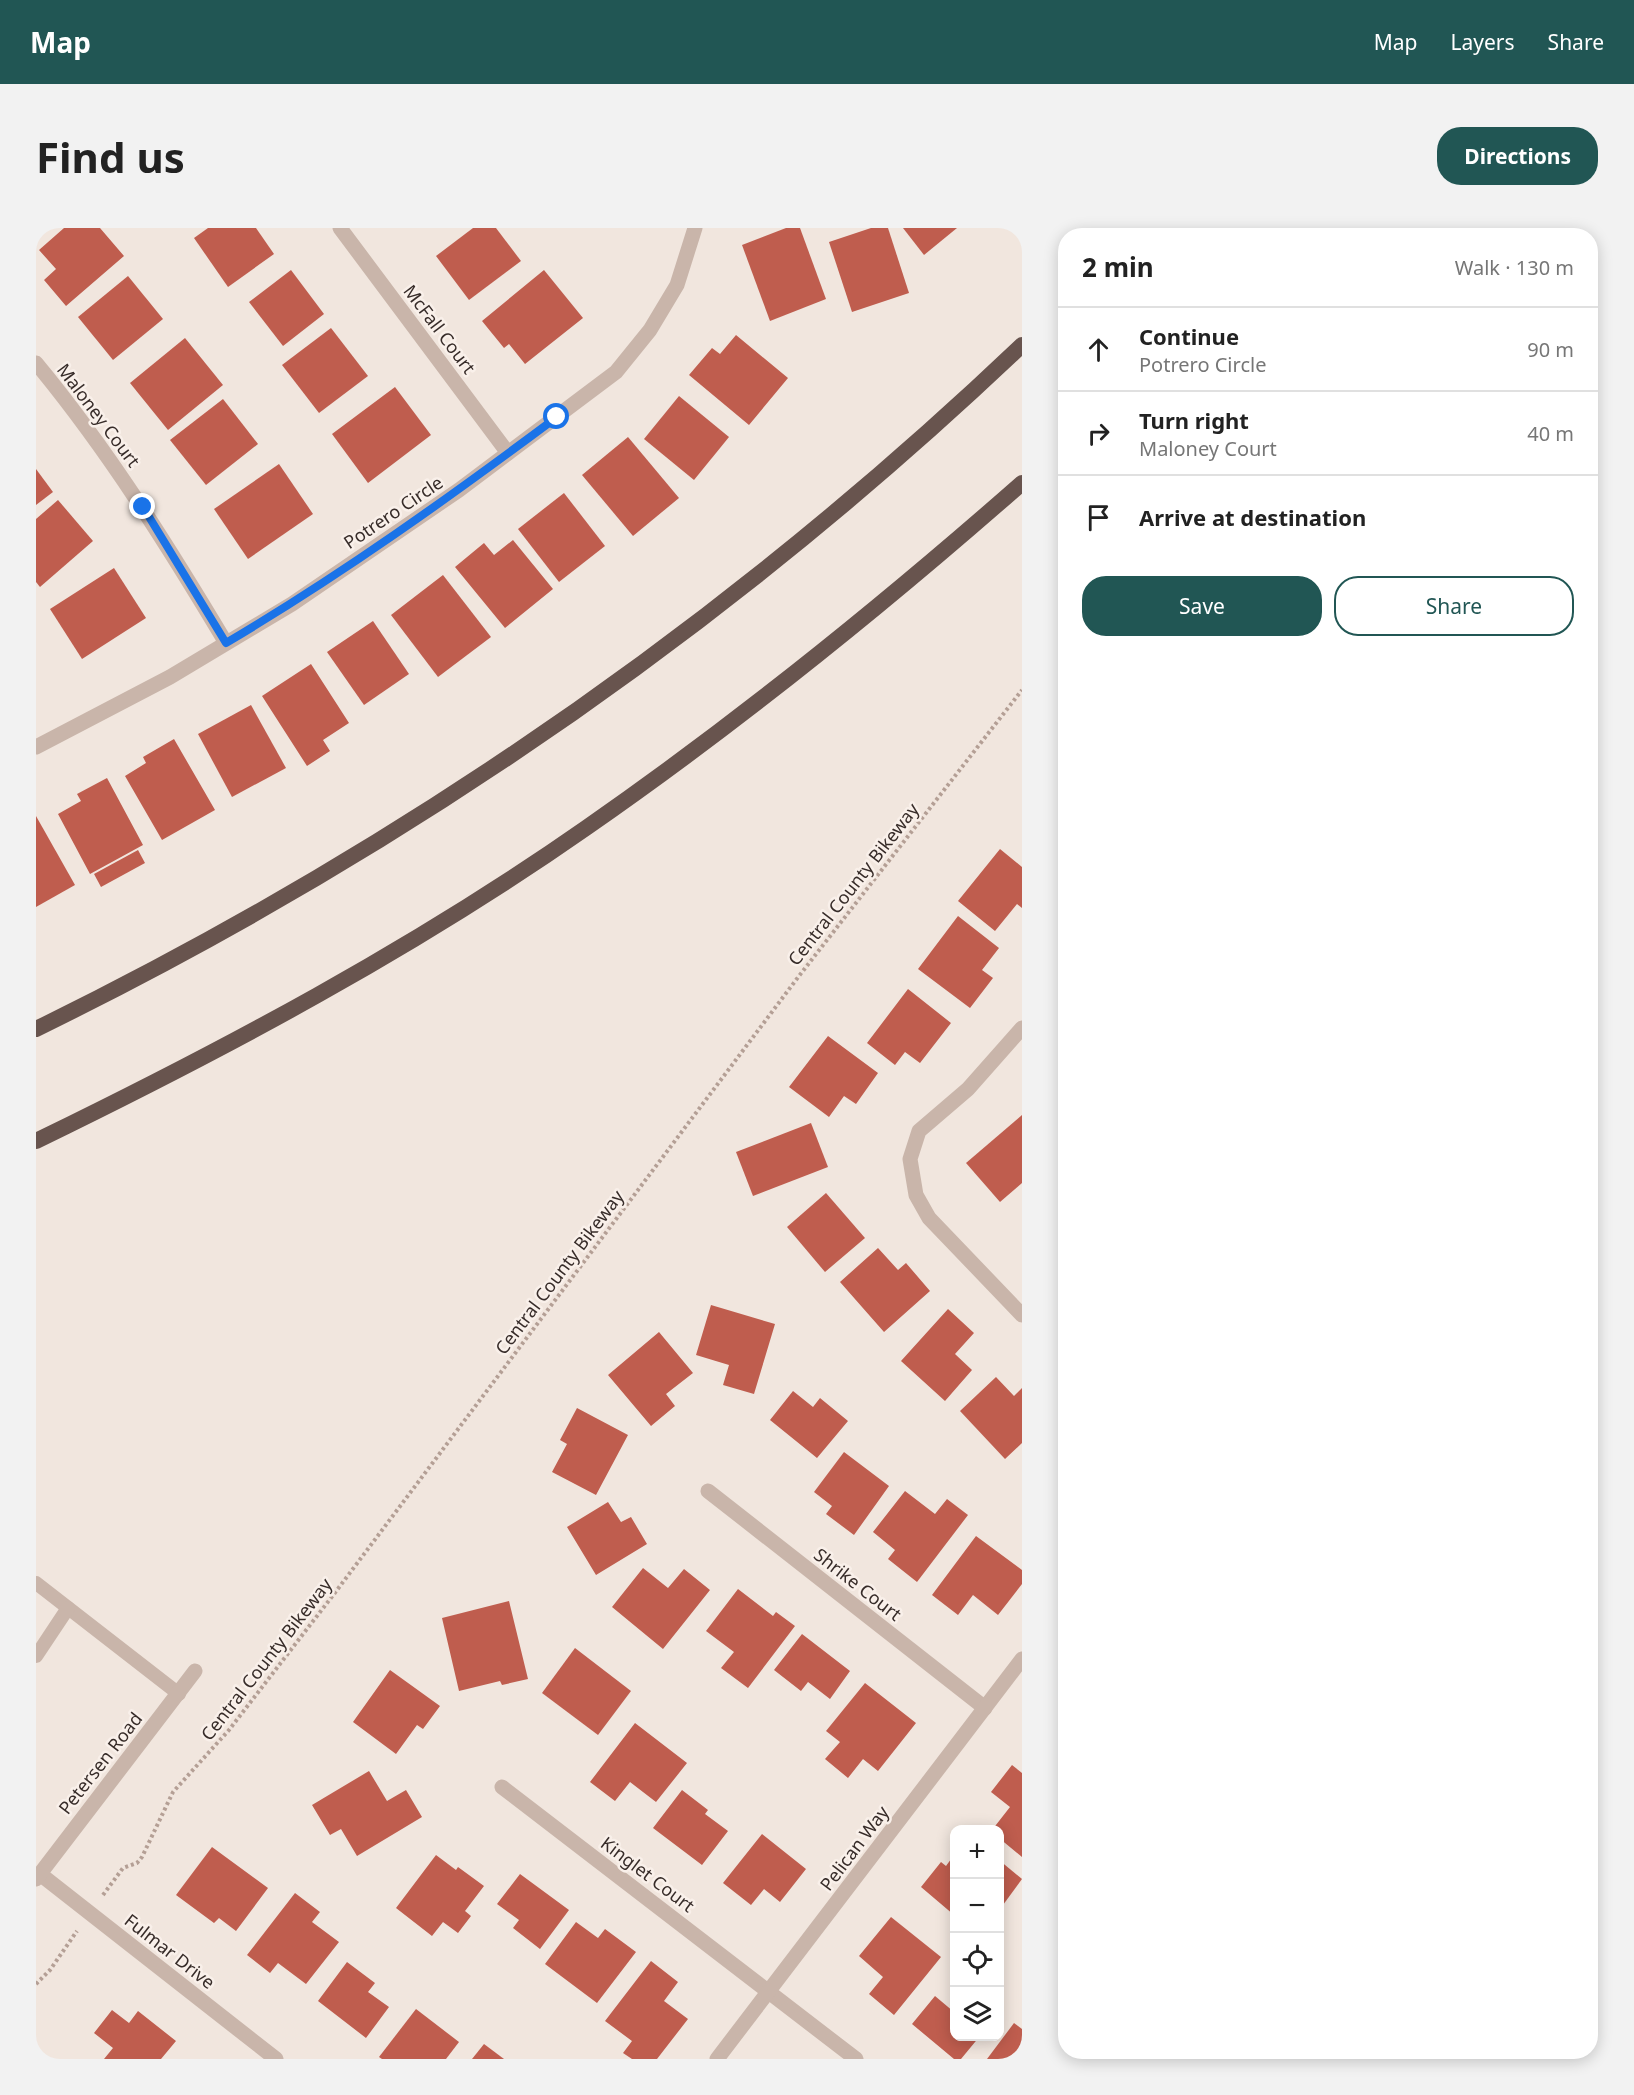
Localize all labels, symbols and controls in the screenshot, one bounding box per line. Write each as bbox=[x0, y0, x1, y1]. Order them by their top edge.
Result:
text: Map bbox=[30, 23, 91, 61]
text: Map bbox=[1374, 28, 1418, 56]
text: Layers bbox=[1451, 28, 1515, 56]
text: Share bbox=[1548, 28, 1604, 56]
button: Directions bbox=[1437, 127, 1598, 185]
text: Find us bbox=[36, 128, 185, 185]
text: 2 min bbox=[1082, 249, 1154, 285]
text: Walk · 130 m bbox=[1455, 254, 1574, 281]
street label: McFall Court bbox=[399, 280, 482, 379]
text: Continue bbox=[1139, 321, 1239, 351]
icon: ahead bbox=[1082, 333, 1115, 366]
text: 90 m bbox=[1527, 336, 1574, 363]
text: Potrero Circle bbox=[1139, 351, 1266, 378]
street label: Maloney Court bbox=[52, 358, 146, 472]
route start bbox=[543, 403, 569, 429]
text: Turn right bbox=[1139, 405, 1249, 435]
icon: right bbox=[1082, 417, 1115, 450]
text: 40 m bbox=[1527, 420, 1574, 447]
text: Maloney Court bbox=[1139, 435, 1277, 462]
street label: Potrero Circle bbox=[339, 470, 447, 554]
route end bbox=[129, 493, 155, 519]
icon: arrive bbox=[1082, 501, 1115, 534]
text: Arrive at destination bbox=[1139, 502, 1366, 532]
button: Save bbox=[1082, 576, 1322, 636]
button: Share bbox=[1334, 576, 1574, 636]
street label: Central County Bikeway bbox=[782, 797, 924, 970]
street label: Central County Bikeway bbox=[489, 1184, 629, 1359]
street label: Shrike Court bbox=[809, 1542, 907, 1626]
street label: Central County Bikeway bbox=[195, 1572, 337, 1745]
street label: Petersen Road bbox=[53, 1707, 147, 1819]
street label: Pelican Way bbox=[814, 1800, 894, 1895]
map controls bbox=[950, 1825, 1004, 2041]
button: + bbox=[950, 1825, 1004, 1879]
street label: Kinglet Court bbox=[596, 1831, 700, 1917]
button: − bbox=[950, 1879, 1004, 1933]
street label: Fulmar Drive bbox=[120, 1908, 220, 1994]
button: locate bbox=[950, 1933, 1004, 1987]
button: layers bbox=[950, 1987, 1004, 2041]

